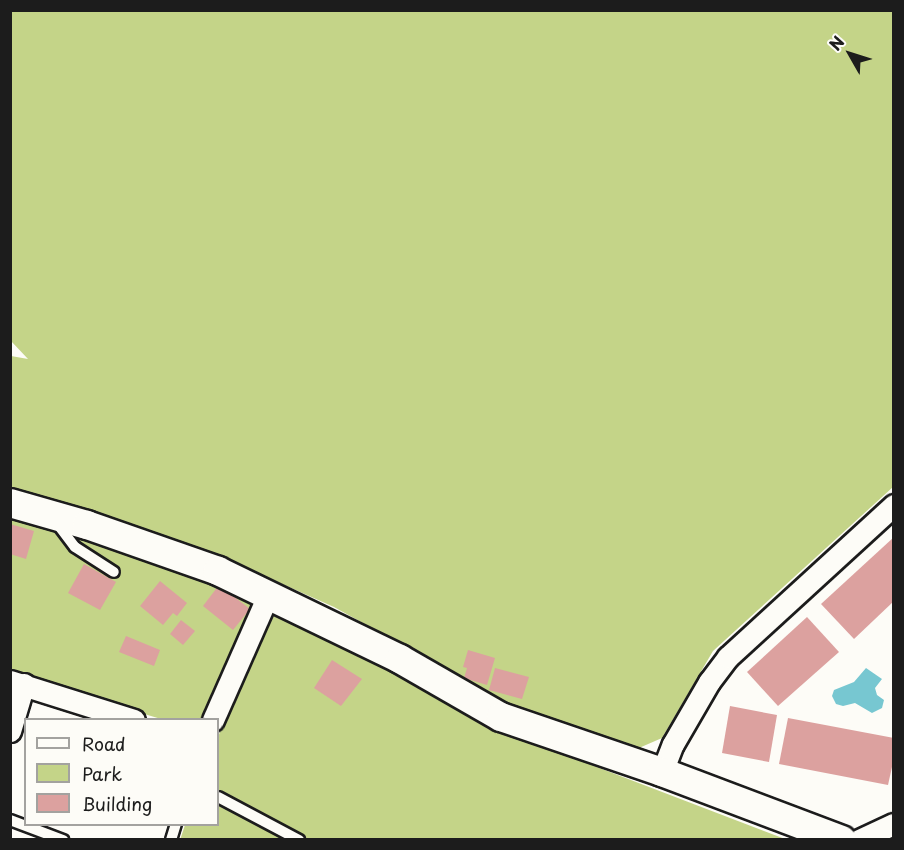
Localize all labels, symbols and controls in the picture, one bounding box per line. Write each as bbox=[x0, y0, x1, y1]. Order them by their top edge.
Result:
north arrow bbox=[820, 24, 880, 84]
text: N bbox=[823, 30, 849, 55]
legend bbox=[24, 718, 219, 826]
text: Road bbox=[82, 730, 126, 757]
text: Park bbox=[82, 760, 122, 787]
text: Building bbox=[82, 790, 152, 817]

